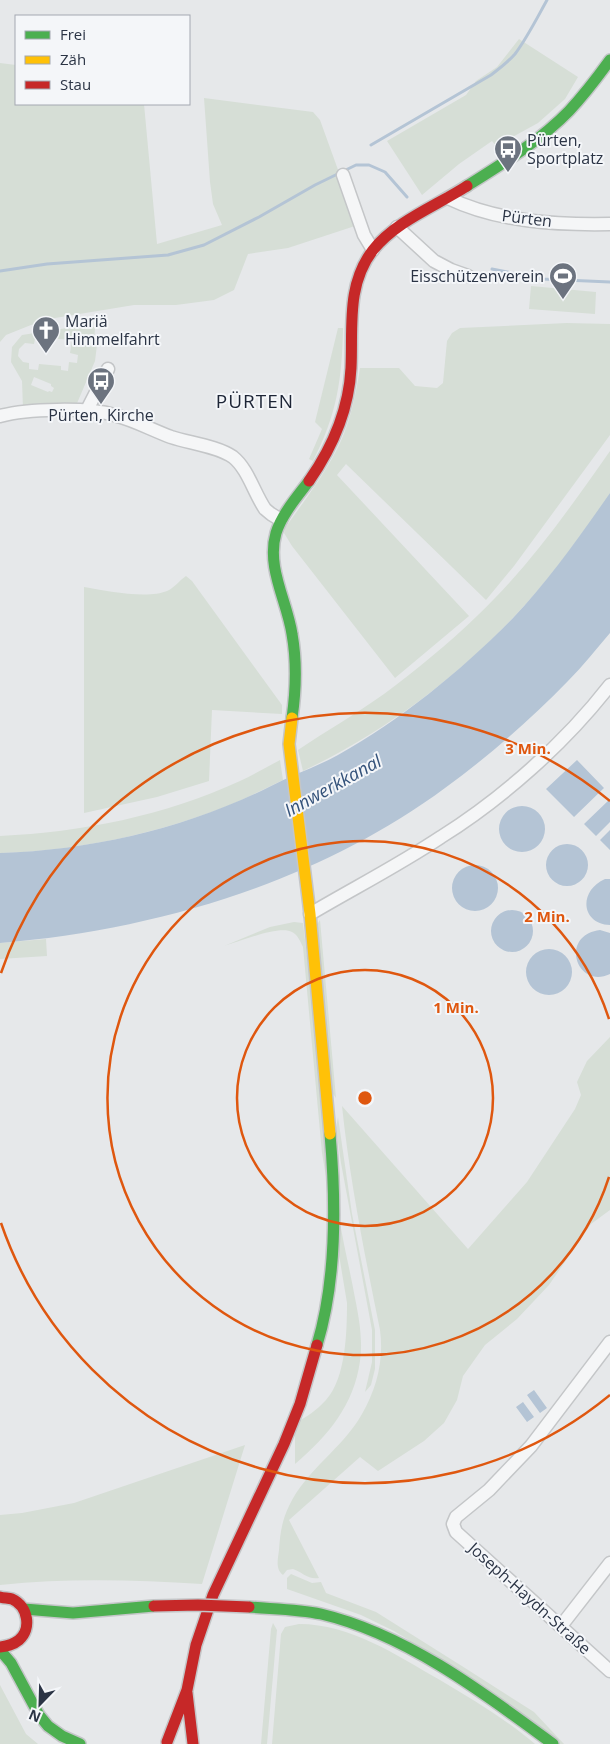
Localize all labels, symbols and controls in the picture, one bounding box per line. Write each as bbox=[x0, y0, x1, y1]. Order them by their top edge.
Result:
legend bbox=[15, 15, 190, 105]
text: Frei bbox=[60, 24, 86, 44]
text: Zäh bbox=[60, 49, 86, 69]
text: Stau bbox=[60, 74, 91, 94]
place label: Pürten, Sportplatz bbox=[527, 129, 603, 169]
bus stop icon: Pürten, Sportplatz bbox=[493, 134, 523, 173]
street label: Pürten bbox=[501, 204, 553, 232]
sports icon: Eisschützenverein bbox=[548, 261, 578, 300]
place label: Eisschützenverein bbox=[410, 265, 544, 287]
place label: Mariä Himmelfahrt bbox=[65, 310, 160, 350]
church icon: Mariä Himmelfahrt bbox=[31, 315, 61, 354]
bus stop icon: Pürten, Kirche bbox=[86, 366, 116, 405]
district label: PÜRTEN bbox=[216, 388, 294, 414]
place label: Pürten, Kirche bbox=[48, 404, 154, 426]
text: 3 Min. bbox=[505, 738, 551, 758]
water label: Innwerkkanal bbox=[280, 748, 386, 822]
text: 2 Min. bbox=[524, 906, 570, 926]
text: 1 Min. bbox=[433, 997, 479, 1017]
centre of rings bbox=[356, 1089, 374, 1107]
street label: Joseph-Haydn-Straße bbox=[463, 1536, 596, 1659]
north arrow bbox=[15, 1679, 65, 1729]
text: N bbox=[26, 1705, 44, 1727]

